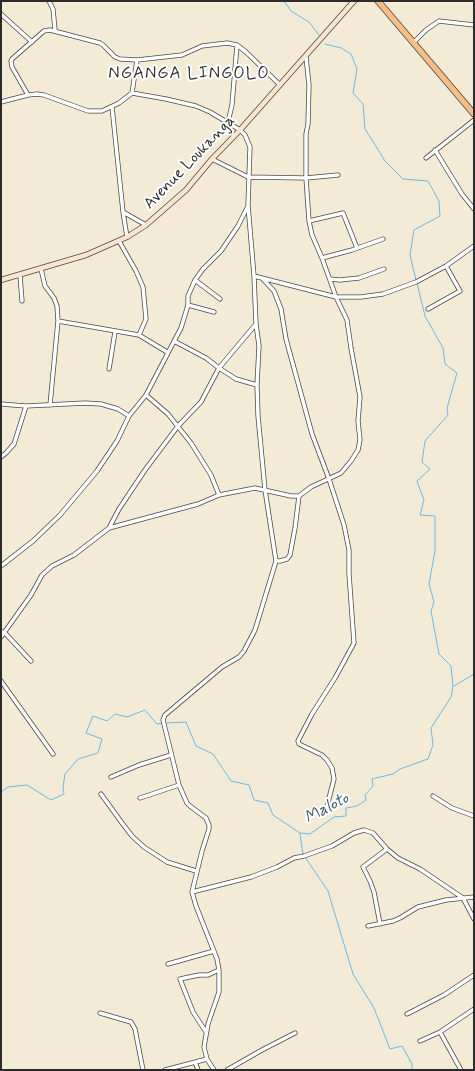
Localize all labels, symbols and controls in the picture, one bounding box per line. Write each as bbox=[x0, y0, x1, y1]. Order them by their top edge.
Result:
district label: NGANGA LINGOLO bbox=[109, 64, 269, 84]
street label: Avenue Loukanga bbox=[140, 112, 240, 214]
water label: Maloto bbox=[301, 789, 353, 829]

